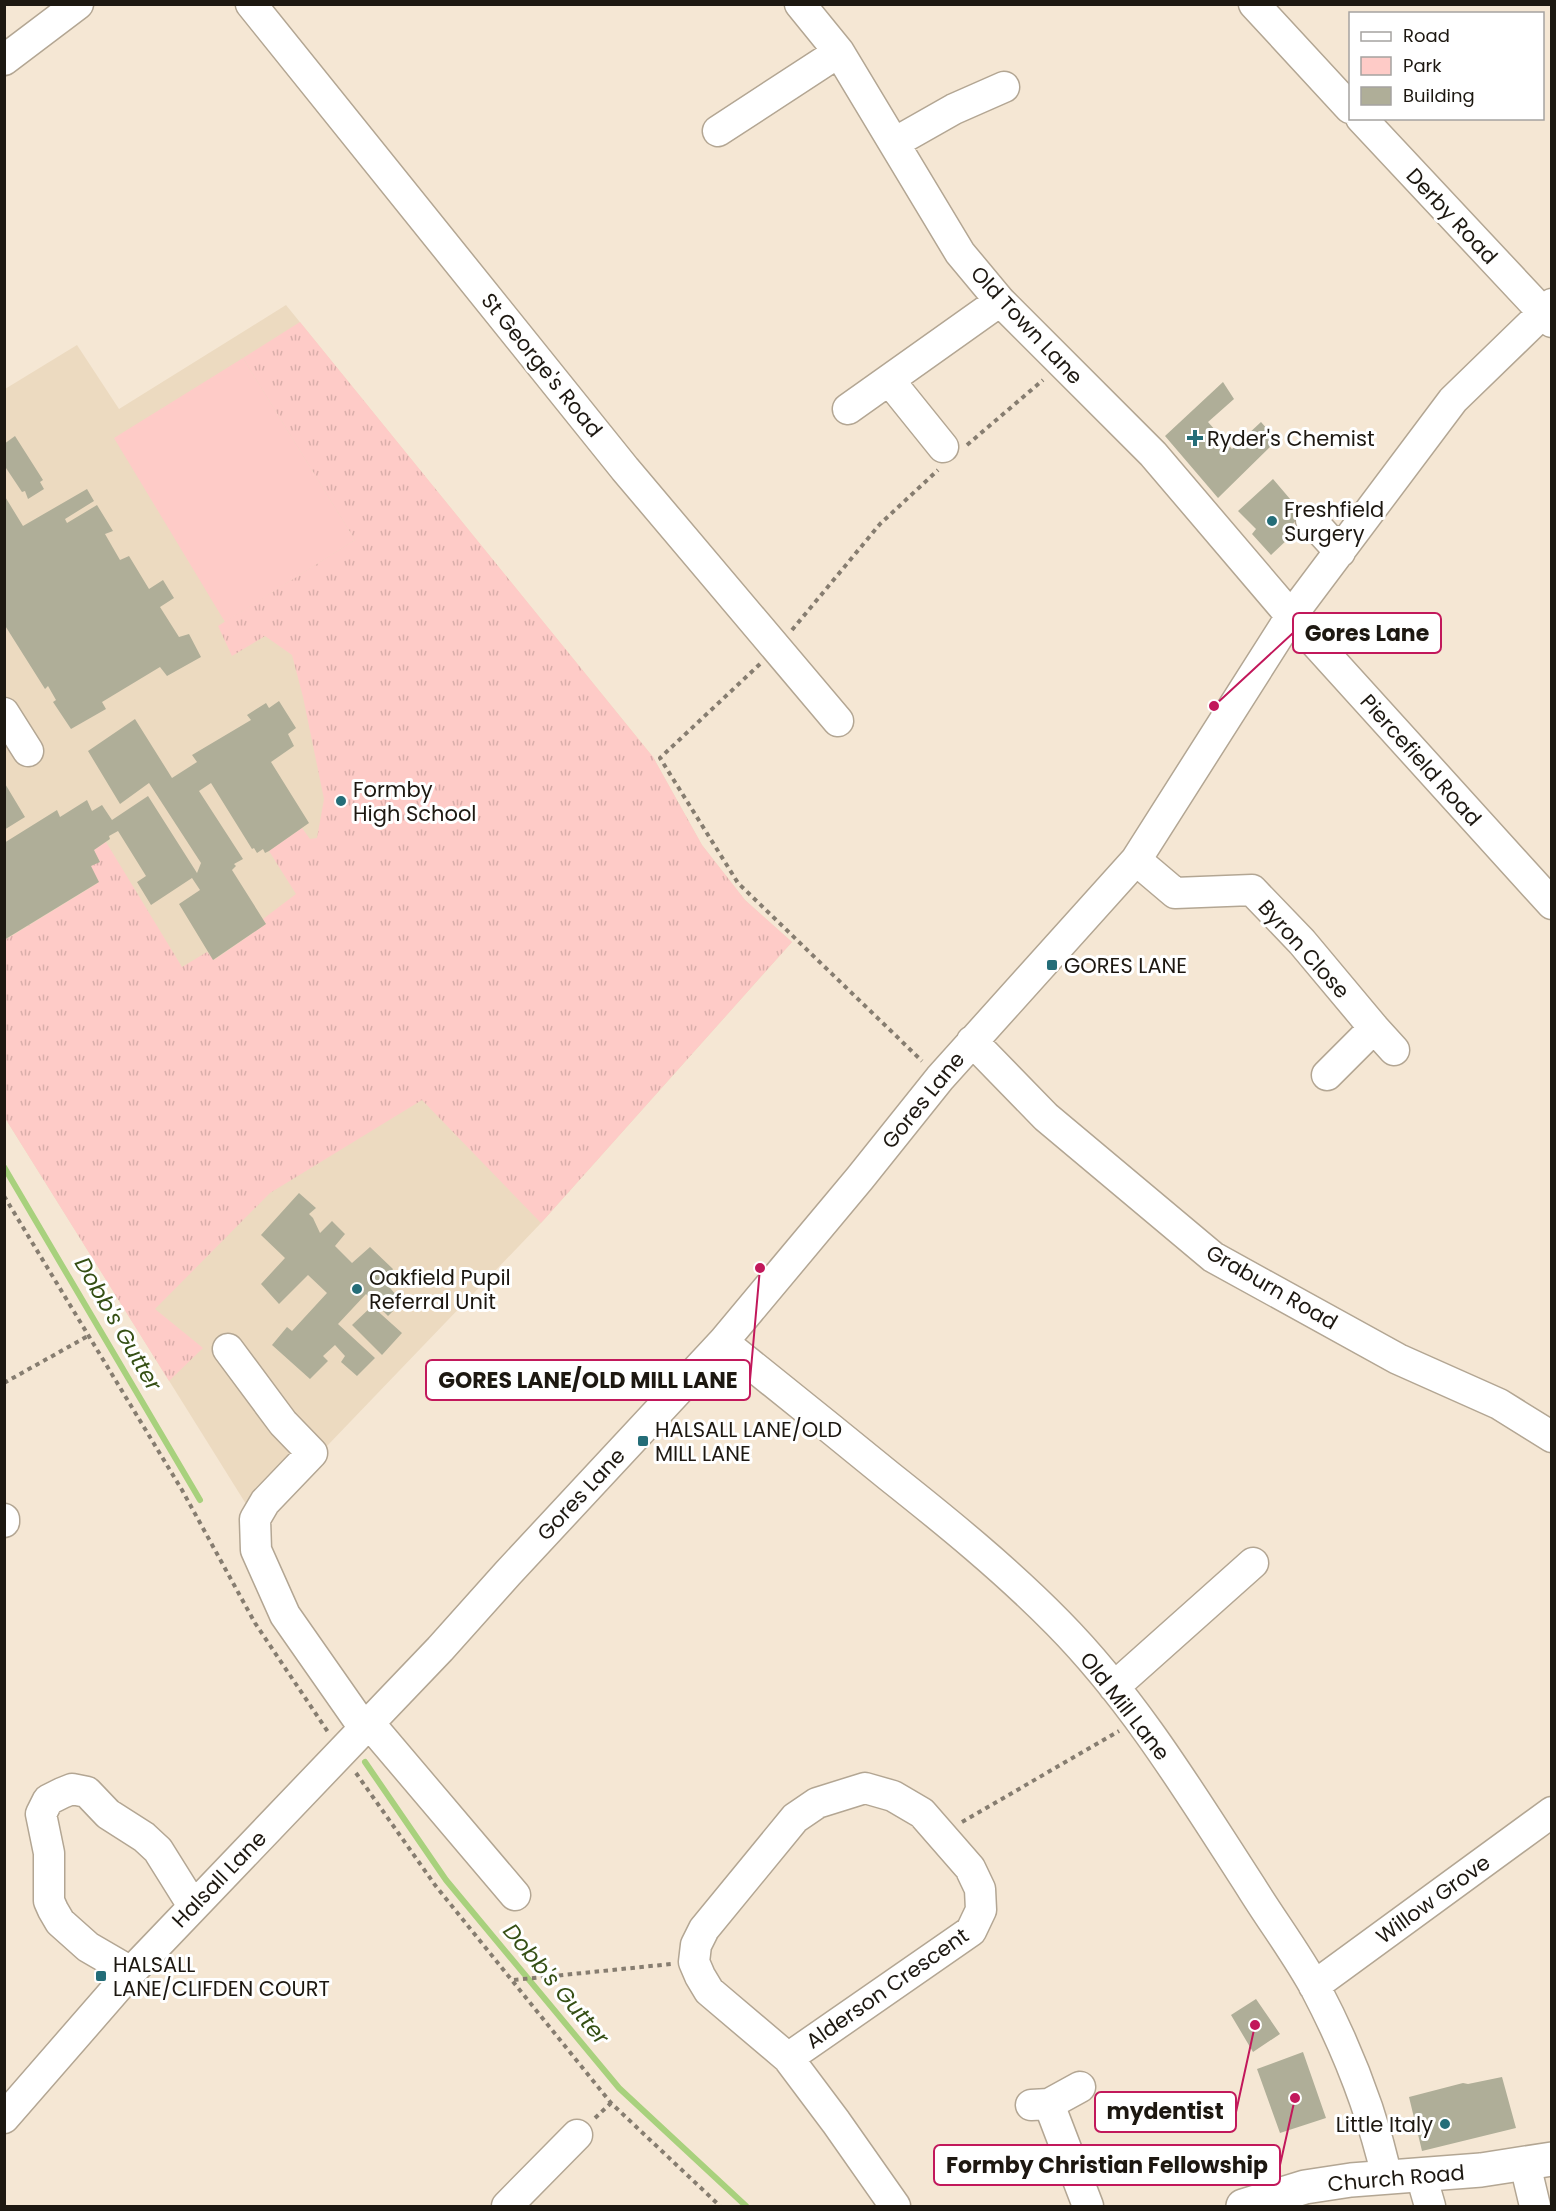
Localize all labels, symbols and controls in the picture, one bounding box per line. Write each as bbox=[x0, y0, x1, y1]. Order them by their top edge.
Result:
legend bbox=[1349, 12, 1544, 120]
text: Road bbox=[1403, 23, 1450, 48]
text: Park bbox=[1403, 53, 1442, 78]
text: Building bbox=[1403, 83, 1475, 108]
street label: Derby Road bbox=[1400, 162, 1504, 270]
street label: Old Town Lane bbox=[964, 259, 1090, 391]
street label: St George's Road bbox=[475, 287, 609, 443]
place label: Ryder's Chemist bbox=[1207, 424, 1375, 453]
marker: Ryder's Chemist bbox=[1188, 431, 1202, 445]
place label: Freshfield Surgery bbox=[1284, 495, 1384, 548]
marker: Freshfield Surgery bbox=[1265, 514, 1279, 528]
callout: Gores Lane bbox=[1293, 613, 1441, 653]
text: Gores Lane bbox=[1305, 618, 1429, 649]
street label: Piercefield Road bbox=[1354, 688, 1488, 832]
place label: Formby High School bbox=[353, 775, 477, 828]
marker: Formby High School bbox=[334, 794, 348, 808]
street label: Byron Close bbox=[1252, 893, 1356, 1005]
place label: GORES LANE bbox=[1064, 951, 1187, 980]
marker: GORES LANE bbox=[1045, 958, 1059, 972]
street label: Gores Lane bbox=[875, 1045, 971, 1155]
street label: Graburn Road bbox=[1201, 1238, 1343, 1336]
water label: Dobb's Gutter bbox=[67, 1251, 169, 1397]
place label: Oakfield Pupil Referral Unit bbox=[369, 1263, 511, 1316]
marker: Oakfield Pupil Referral Unit bbox=[350, 1282, 364, 1296]
callout: GORES LANE/OLD MILL LANE bbox=[426, 1360, 750, 1400]
text: GORES LANE/OLD MILL LANE bbox=[438, 1365, 738, 1396]
place label: HALSALL LANE/OLD MILL LANE bbox=[655, 1415, 842, 1468]
marker: HALSALL LANE/OLD MILL LANE bbox=[636, 1434, 650, 1448]
street label: Gores Lane bbox=[531, 1441, 631, 1547]
street label: Old Mill Lane bbox=[1073, 1646, 1177, 1766]
street label: Halsall Lane bbox=[165, 1824, 273, 1934]
street label: Willow Grove bbox=[1370, 1848, 1496, 1950]
water label: Dobb's Gutter bbox=[496, 1917, 617, 2052]
street label: Alderson Crescent bbox=[800, 1921, 974, 2055]
place label: HALSALL LANE/CLIFDEN COURT bbox=[113, 1950, 330, 2003]
marker: HALSALL LANE/CLIFDEN COURT bbox=[94, 1969, 108, 1983]
callout: mydentist bbox=[1095, 2092, 1236, 2132]
text: mydentist bbox=[1106, 2096, 1224, 2127]
place label: Little Italy bbox=[1336, 2110, 1433, 2139]
marker: Little Italy bbox=[1438, 2117, 1452, 2131]
callout: Formby Christian Fellowship bbox=[934, 2145, 1280, 2185]
text: Formby Christian Fellowship bbox=[946, 2150, 1268, 2181]
street label: Church Road bbox=[1326, 2158, 1466, 2198]

